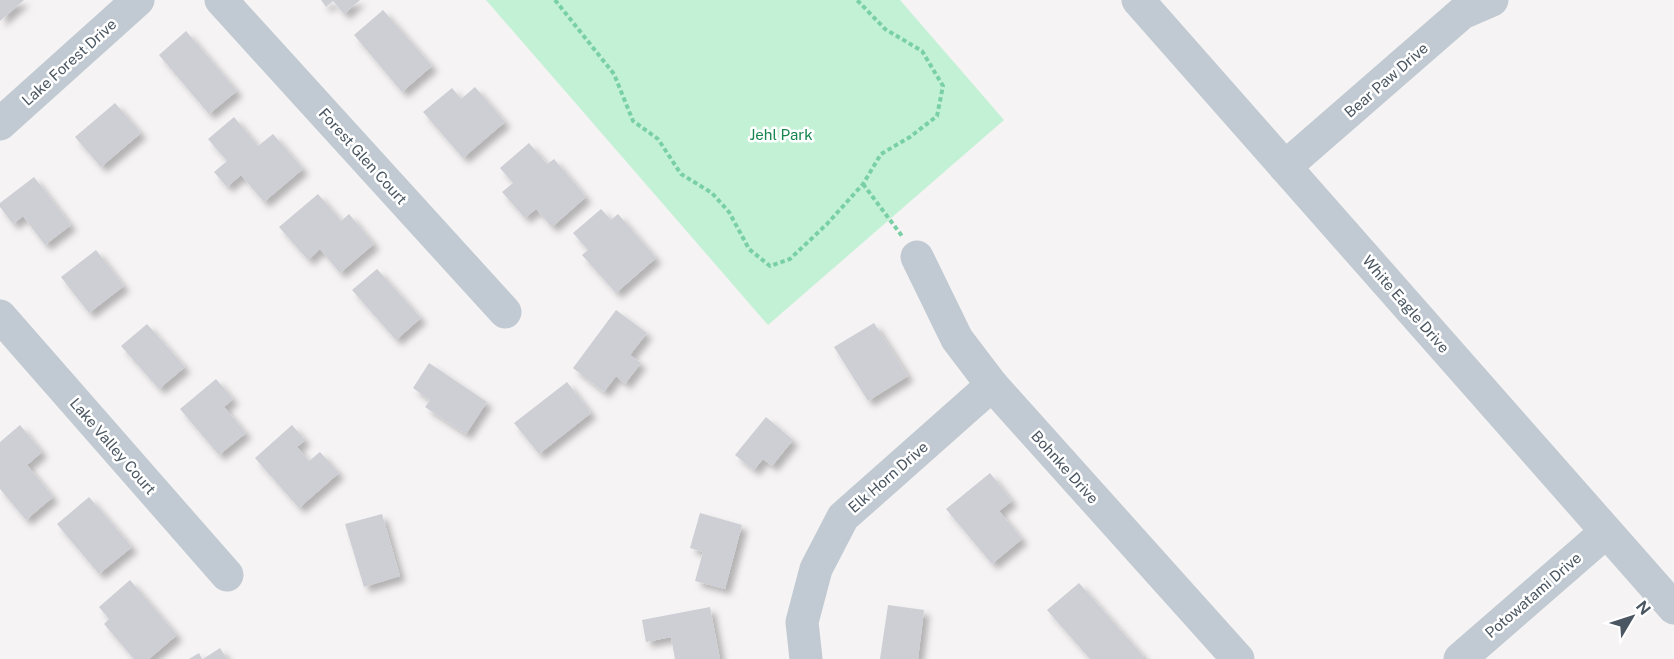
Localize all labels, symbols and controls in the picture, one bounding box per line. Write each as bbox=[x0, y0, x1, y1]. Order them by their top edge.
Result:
street label: Lake Forest Drive bbox=[18, 15, 120, 109]
street label: Bear Paw Drive bbox=[1341, 39, 1431, 121]
street label: Forest Glen Court bbox=[315, 105, 411, 208]
park label: Jehl Park bbox=[749, 126, 813, 143]
street label: White Eagle Drive bbox=[1359, 252, 1453, 356]
street label: Lake Valley Court bbox=[67, 394, 159, 498]
street label: Bohnke Drive bbox=[1028, 427, 1102, 507]
street label: Elk Horn Drive bbox=[845, 438, 931, 516]
street label: Potowatami Drive bbox=[1482, 549, 1584, 641]
north arrow bbox=[1602, 587, 1662, 647]
text: N bbox=[1632, 597, 1655, 619]

